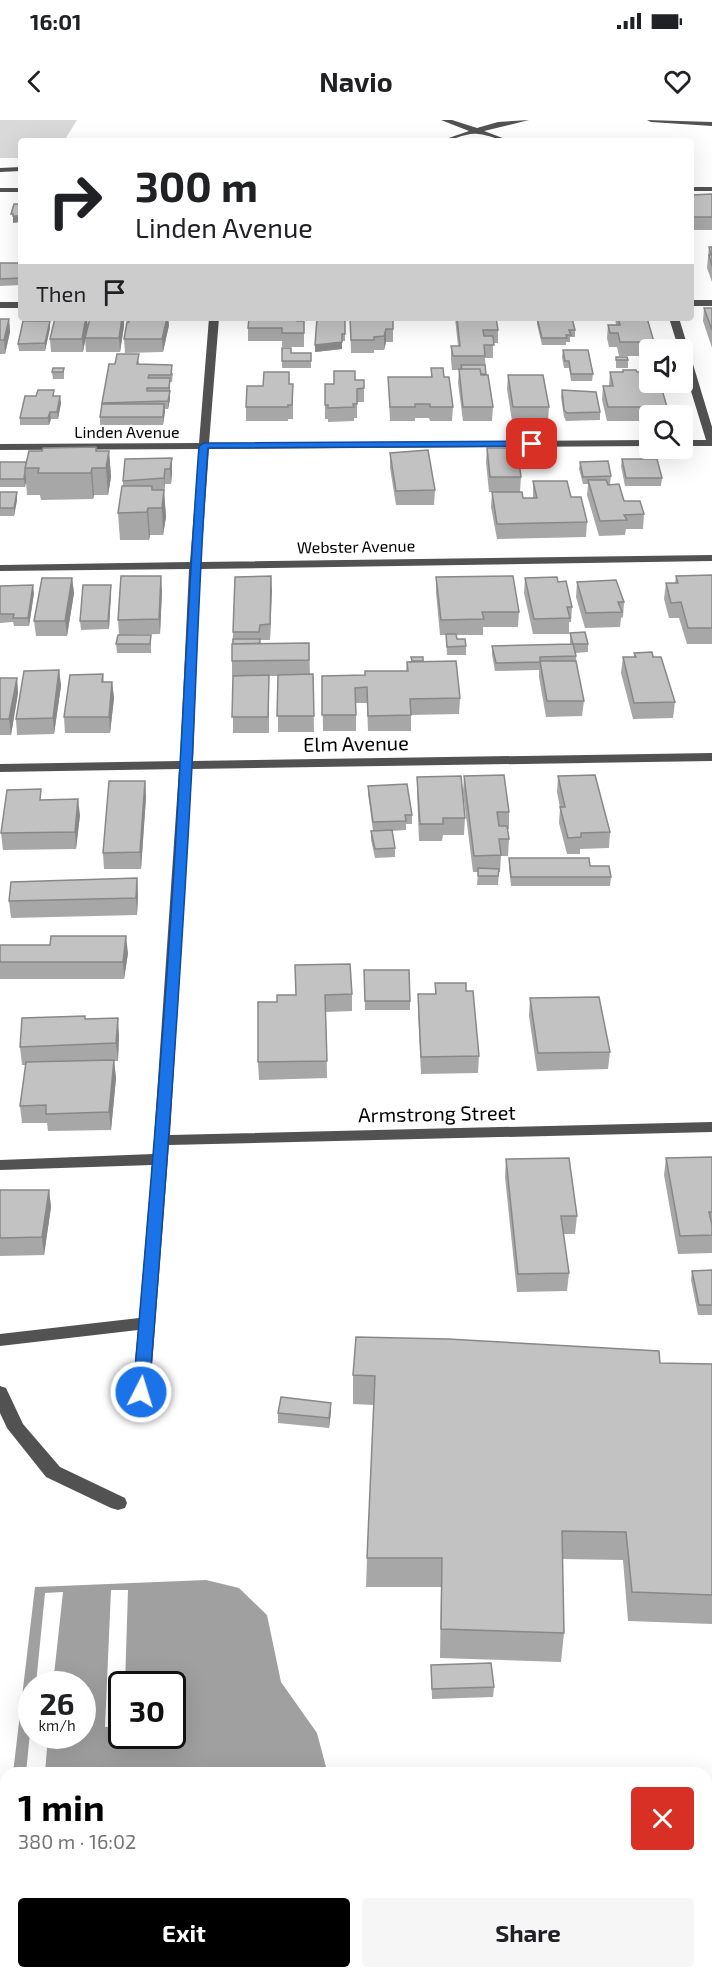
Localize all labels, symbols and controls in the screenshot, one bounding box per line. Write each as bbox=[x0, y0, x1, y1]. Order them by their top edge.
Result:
text: 16:01 bbox=[30, 8, 82, 34]
icon: back bbox=[18, 65, 51, 98]
text: Navio bbox=[319, 65, 393, 97]
icon: heart bbox=[661, 65, 694, 98]
text: 300 m bbox=[135, 160, 258, 210]
icon: right bbox=[36, 162, 114, 240]
text: Linden Avenue bbox=[135, 211, 313, 243]
icon: arrive bbox=[98, 276, 131, 309]
text: Then bbox=[36, 280, 86, 306]
map controls bbox=[639, 339, 693, 459]
button: sound bbox=[639, 339, 693, 393]
button: search bbox=[639, 405, 693, 459]
pin bbox=[506, 418, 557, 469]
street label: Linden Avenue bbox=[74, 422, 180, 441]
icon: arrive bbox=[515, 427, 548, 460]
street label: Webster Avenue bbox=[297, 535, 415, 557]
street label: Elm Avenue bbox=[303, 730, 409, 756]
street label: Armstrong Street bbox=[358, 1100, 516, 1126]
position arrow bbox=[109, 1360, 173, 1424]
speed limit sign: 30 bbox=[108, 1671, 186, 1749]
text: 26 bbox=[39, 1685, 75, 1721]
text: km/h bbox=[38, 1716, 76, 1734]
text: 1 min bbox=[18, 1785, 105, 1828]
button: close bbox=[631, 1787, 694, 1850]
text: 380 m · 16:02 bbox=[18, 1829, 136, 1853]
button: Exit bbox=[18, 1898, 350, 1967]
button: Share bbox=[362, 1898, 694, 1967]

